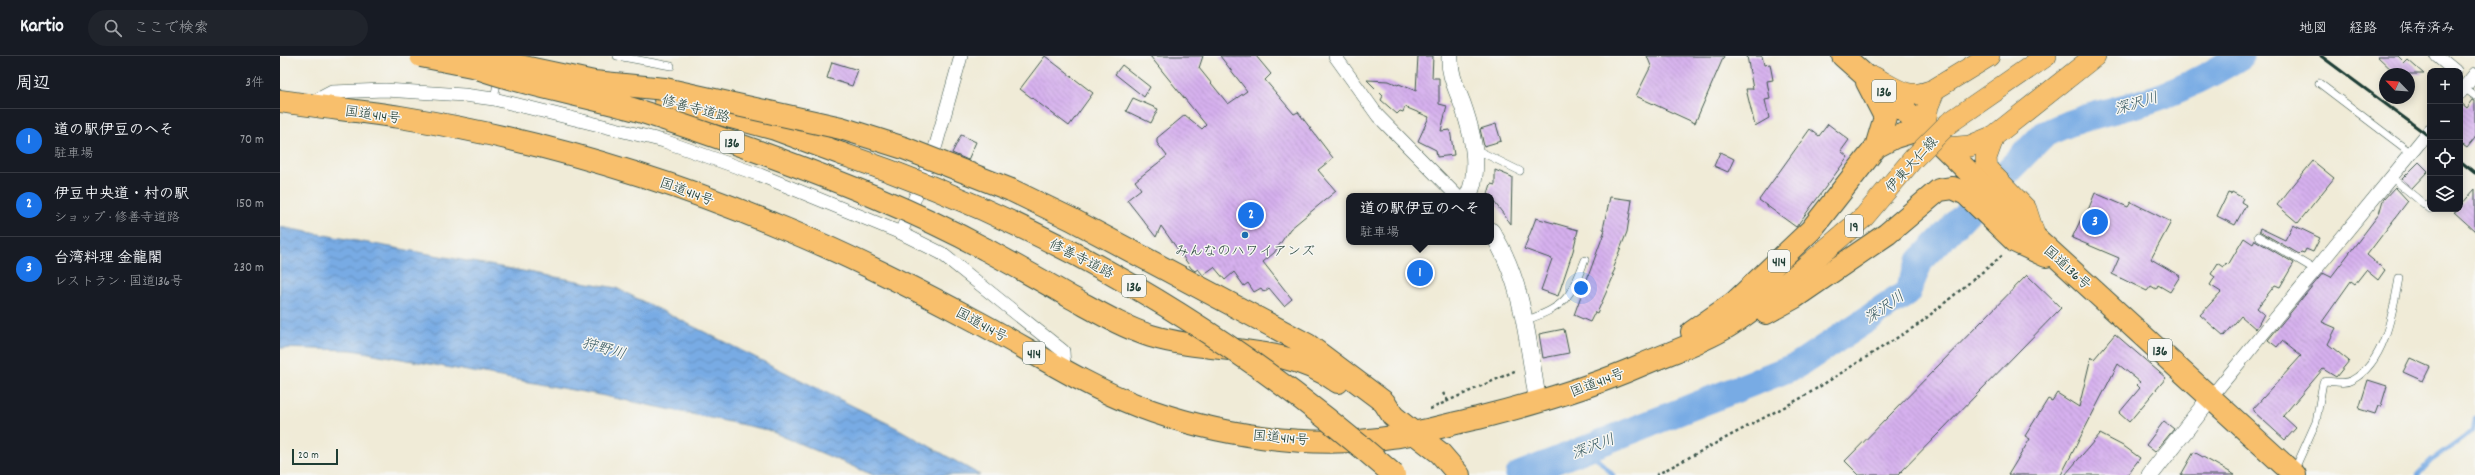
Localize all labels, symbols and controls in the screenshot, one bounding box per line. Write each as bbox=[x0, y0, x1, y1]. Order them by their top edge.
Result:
search box bbox=[88, 10, 368, 46]
text: Kartio bbox=[20, 14, 64, 41]
icon: search bbox=[102, 17, 124, 39]
text: ここで検索 bbox=[134, 18, 209, 40]
text: 地図 bbox=[2299, 19, 2327, 39]
text: 経路 bbox=[2349, 19, 2377, 39]
text: 保存済み bbox=[2399, 19, 2455, 39]
north arrow bbox=[2379, 68, 2415, 104]
map controls bbox=[2427, 68, 2463, 212]
button: + bbox=[2427, 68, 2463, 104]
text: 周辺 bbox=[16, 73, 50, 97]
text: 3件 bbox=[245, 74, 264, 93]
road number: 136 bbox=[1872, 80, 1896, 102]
water label: 深沢川 bbox=[2112, 88, 2161, 122]
street label: 修善寺道路 bbox=[659, 91, 732, 129]
street label: 国道414号 bbox=[343, 102, 402, 130]
button: − bbox=[2427, 104, 2463, 140]
text: 道の駅伊豆のへそ bbox=[54, 120, 174, 142]
text: 1 bbox=[28, 131, 30, 150]
text: 70 m bbox=[240, 131, 264, 150]
road number: 136 bbox=[720, 131, 744, 153]
street label: 伊東大仁線 bbox=[1882, 133, 1943, 198]
button: locate bbox=[2427, 140, 2463, 176]
text: 駐車場 bbox=[54, 145, 93, 164]
street label: 国道414号 bbox=[656, 174, 716, 212]
button: layers bbox=[2427, 176, 2463, 212]
text: 伊豆中央道・村の駅 bbox=[54, 184, 189, 206]
popup bbox=[1346, 193, 1494, 245]
text: 2 bbox=[26, 195, 32, 214]
text: 150 m bbox=[236, 195, 264, 214]
text: 道の駅伊豆のへそ bbox=[1360, 199, 1480, 221]
pin: 2 bbox=[1238, 200, 1264, 230]
pin: 3 bbox=[2082, 207, 2108, 237]
text: ショップ · 修善寺道路 bbox=[54, 209, 179, 228]
road number: 19 bbox=[1845, 215, 1863, 237]
text: 駐車場 bbox=[1360, 224, 1399, 243]
marker: みんなのハワイアンズ bbox=[1240, 230, 1250, 240]
street label: 修善寺道路 bbox=[1045, 235, 1117, 285]
place label: みんなのハワイアンズ bbox=[1175, 242, 1315, 262]
street label: 国道136号 bbox=[2038, 242, 2095, 295]
text: 台湾料理 金龍閣 bbox=[54, 248, 162, 270]
road number: 414 bbox=[1768, 250, 1790, 272]
pin: 1 bbox=[1407, 258, 1433, 288]
text: 3 bbox=[26, 259, 32, 278]
text: 230 m bbox=[234, 259, 264, 278]
text: レストラン · 国道136号 bbox=[54, 273, 183, 292]
road number: 136 bbox=[1122, 275, 1146, 297]
your location bbox=[1571, 278, 1591, 298]
water label: 深沢川 bbox=[1860, 287, 1910, 331]
street label: 国道414号 bbox=[951, 304, 1011, 348]
water label: 狩野川 bbox=[579, 333, 628, 367]
road number: 136 bbox=[2148, 339, 2172, 361]
road number: 414 bbox=[1023, 342, 1045, 364]
street label: 国道414号 bbox=[1568, 364, 1628, 403]
street label: 国道414号 bbox=[1252, 427, 1310, 451]
water label: 深沢川 bbox=[1569, 430, 1619, 466]
scale bar bbox=[292, 447, 338, 466]
text: 20 m bbox=[298, 448, 319, 464]

